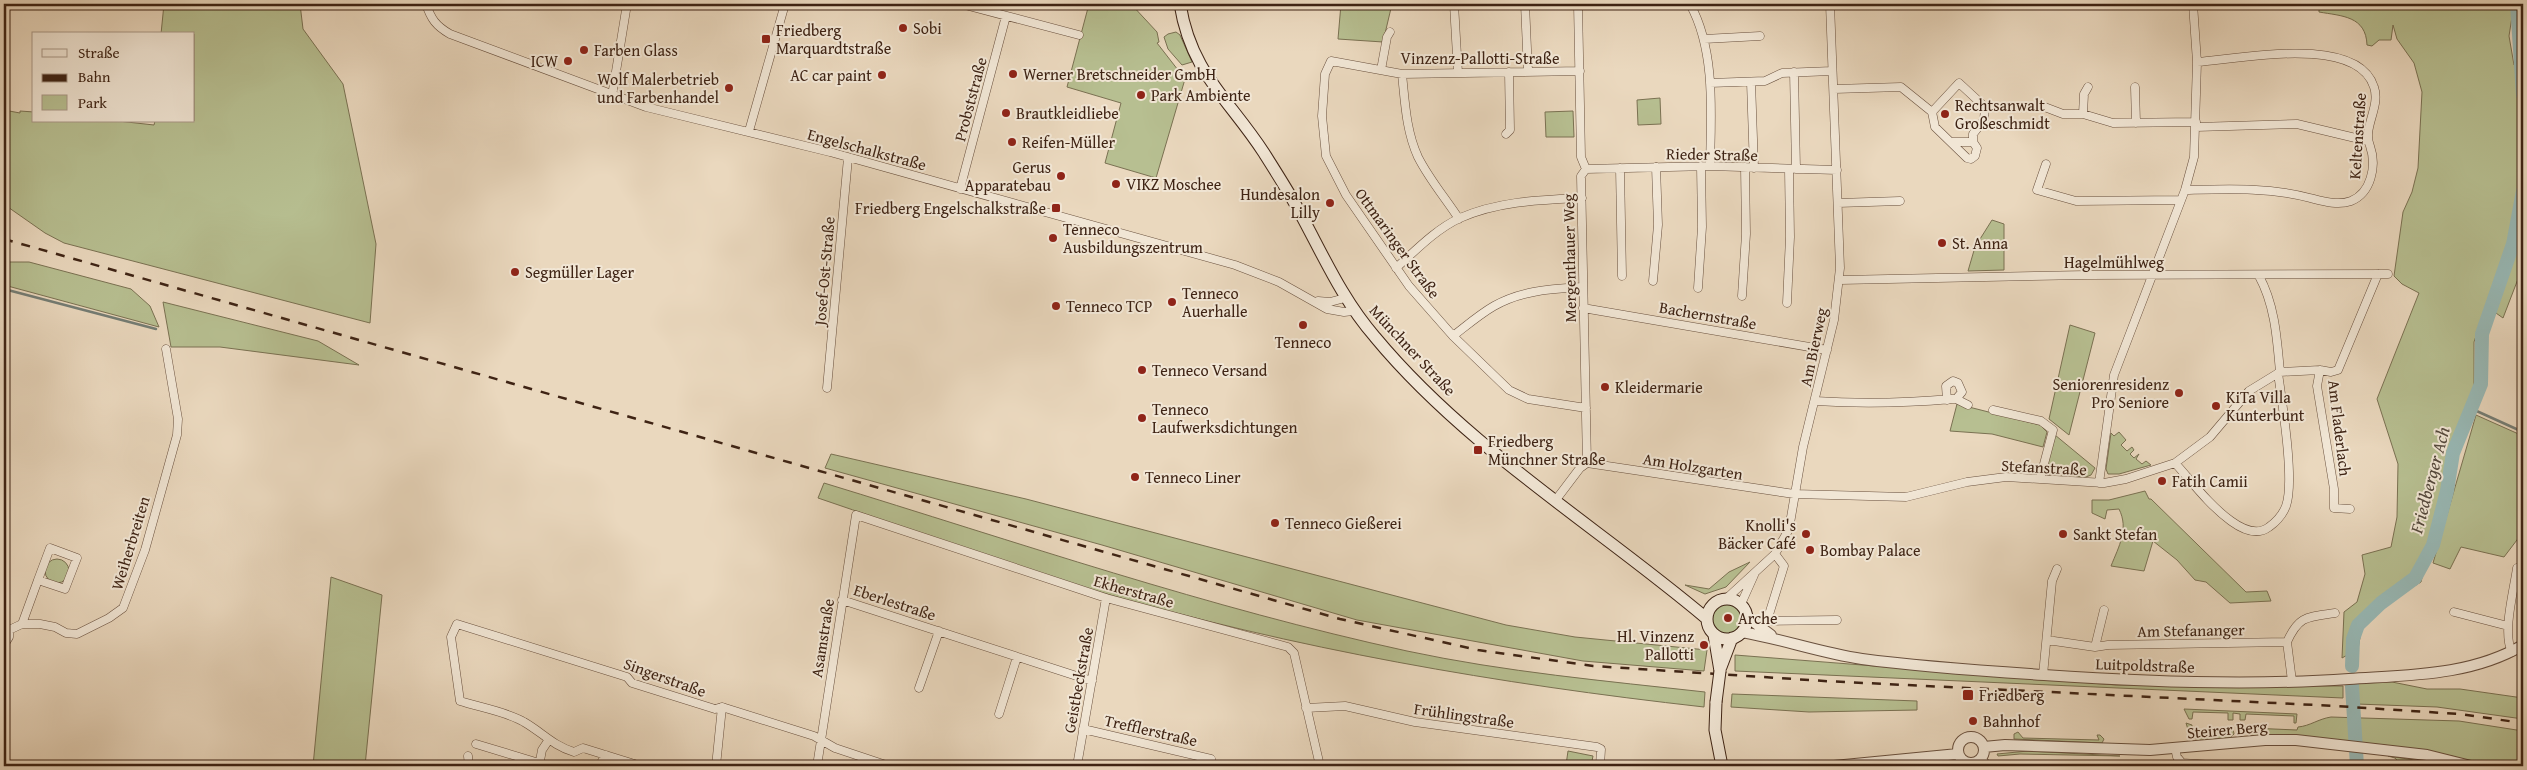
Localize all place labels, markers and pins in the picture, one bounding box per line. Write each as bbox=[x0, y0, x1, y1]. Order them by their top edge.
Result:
place label: Sobi bbox=[913, 16, 942, 40]
place label: Friedberg Marquardtstraße bbox=[776, 18, 891, 60]
marker: Sobi bbox=[897, 22, 909, 34]
marker: Friedberg Marquardtstraße bbox=[760, 33, 772, 45]
place label: Farben Glass bbox=[594, 38, 678, 62]
marker: Farben Glass bbox=[578, 44, 590, 56]
place label: ICW bbox=[531, 49, 558, 73]
marker: ICW bbox=[562, 55, 574, 67]
place label: Werner Bretschneider GmbH bbox=[1023, 62, 1216, 86]
place label: AC car paint bbox=[790, 63, 872, 87]
place label: Wolf Malerbetrieb und Farbenhandel bbox=[597, 67, 720, 109]
marker: Werner Bretschneider GmbH bbox=[1007, 68, 1019, 80]
marker: AC car paint bbox=[876, 69, 888, 81]
marker: Wolf Malerbetrieb und Farbenhandel bbox=[723, 82, 735, 94]
place label: Park Ambiente bbox=[1151, 83, 1251, 107]
marker: Park Ambiente bbox=[1135, 89, 1147, 101]
place label: Rechtsanwalt Großeschmidt bbox=[1955, 93, 2050, 135]
place label: Brautkleidliebe bbox=[1016, 101, 1119, 125]
marker: Brautkleidliebe bbox=[1000, 107, 1012, 119]
marker: Rechtsanwalt Großeschmidt bbox=[1939, 108, 1951, 120]
place label: Reifen-Müller bbox=[1022, 130, 1116, 154]
marker: Reifen-Müller bbox=[1006, 136, 1018, 148]
place label: Gerus Apparatebau bbox=[965, 155, 1051, 197]
marker: Gerus Apparatebau bbox=[1055, 170, 1067, 182]
place label: VIKZ Moschee bbox=[1126, 172, 1221, 196]
marker: VIKZ Moschee bbox=[1110, 178, 1122, 190]
place label: Hundesalon Lilly bbox=[1240, 182, 1320, 224]
place label: Friedberg Engelschalkstraße bbox=[855, 196, 1046, 220]
marker: Hundesalon Lilly bbox=[1324, 197, 1336, 209]
marker: Friedberg Engelschalkstraße bbox=[1050, 202, 1062, 214]
place label: Tenneco Ausbildungszentrum bbox=[1063, 217, 1203, 259]
place label: St. Anna bbox=[1952, 231, 2009, 255]
marker: Tenneco Ausbildungszentrum bbox=[1047, 232, 1059, 244]
marker: St. Anna bbox=[1936, 237, 1948, 249]
place label: Segmüller Lager bbox=[525, 260, 634, 284]
marker: Segmüller Lager bbox=[509, 266, 521, 278]
place label: Tenneco Auerhalle bbox=[1182, 281, 1248, 323]
place label: Tenneco TCP bbox=[1066, 294, 1152, 318]
marker: Tenneco Auerhalle bbox=[1166, 296, 1178, 308]
marker: Tenneco TCP bbox=[1050, 300, 1062, 312]
marker: Tenneco bbox=[1297, 319, 1309, 331]
place label: Tenneco bbox=[1275, 330, 1331, 354]
place label: Tenneco Versand bbox=[1152, 358, 1268, 382]
marker: Tenneco Versand bbox=[1136, 364, 1148, 376]
place label: Seniorenresidenz Pro Seniore bbox=[2052, 372, 2169, 414]
place label: Kleidermarie bbox=[1615, 375, 1703, 399]
marker: Kleidermarie bbox=[1599, 381, 1611, 393]
place label: KiTa Villa Kunterbunt bbox=[2226, 385, 2305, 427]
marker: Seniorenresidenz Pro Seniore bbox=[2173, 387, 2185, 399]
place label: Tenneco Laufwerksdichtungen bbox=[1152, 397, 1297, 439]
marker: KiTa Villa Kunterbunt bbox=[2210, 400, 2222, 412]
marker: Tenneco Laufwerksdichtungen bbox=[1136, 412, 1148, 424]
place label: Friedberg Münchner Straße bbox=[1488, 429, 1606, 471]
marker: Friedberg Münchner Straße bbox=[1472, 444, 1484, 456]
place label: Tenneco Liner bbox=[1145, 465, 1241, 489]
place label: Fatih Camii bbox=[2172, 469, 2248, 493]
marker: Tenneco Liner bbox=[1129, 471, 1141, 483]
marker: Fatih Camii bbox=[2156, 475, 2168, 487]
place label: Tenneco Gießerei bbox=[1285, 511, 1402, 535]
place label: Knolli's Bäcker Café bbox=[1718, 513, 1796, 555]
marker: Tenneco Gießerei bbox=[1269, 517, 1281, 529]
place label: Sankt Stefan bbox=[2073, 522, 2157, 546]
marker: Knolli's Bäcker Café bbox=[1800, 528, 1812, 540]
marker: Sankt Stefan bbox=[2057, 528, 2069, 540]
place label: Bombay Palace bbox=[1820, 538, 1920, 562]
marker: Bombay Palace bbox=[1804, 544, 1816, 556]
place label: Arche bbox=[1738, 606, 1777, 630]
marker: Arche bbox=[1722, 612, 1734, 624]
place label: Hl. Vinzenz Pallotti bbox=[1617, 624, 1695, 666]
marker: Hl. Vinzenz Pallotti bbox=[1698, 639, 1710, 651]
place label: Friedberg bbox=[1979, 683, 2044, 707]
marker: Friedberg bbox=[1961, 688, 1975, 702]
place label: Bahnhof bbox=[1983, 709, 2042, 733]
marker: Bahnhof bbox=[1967, 715, 1979, 727]

